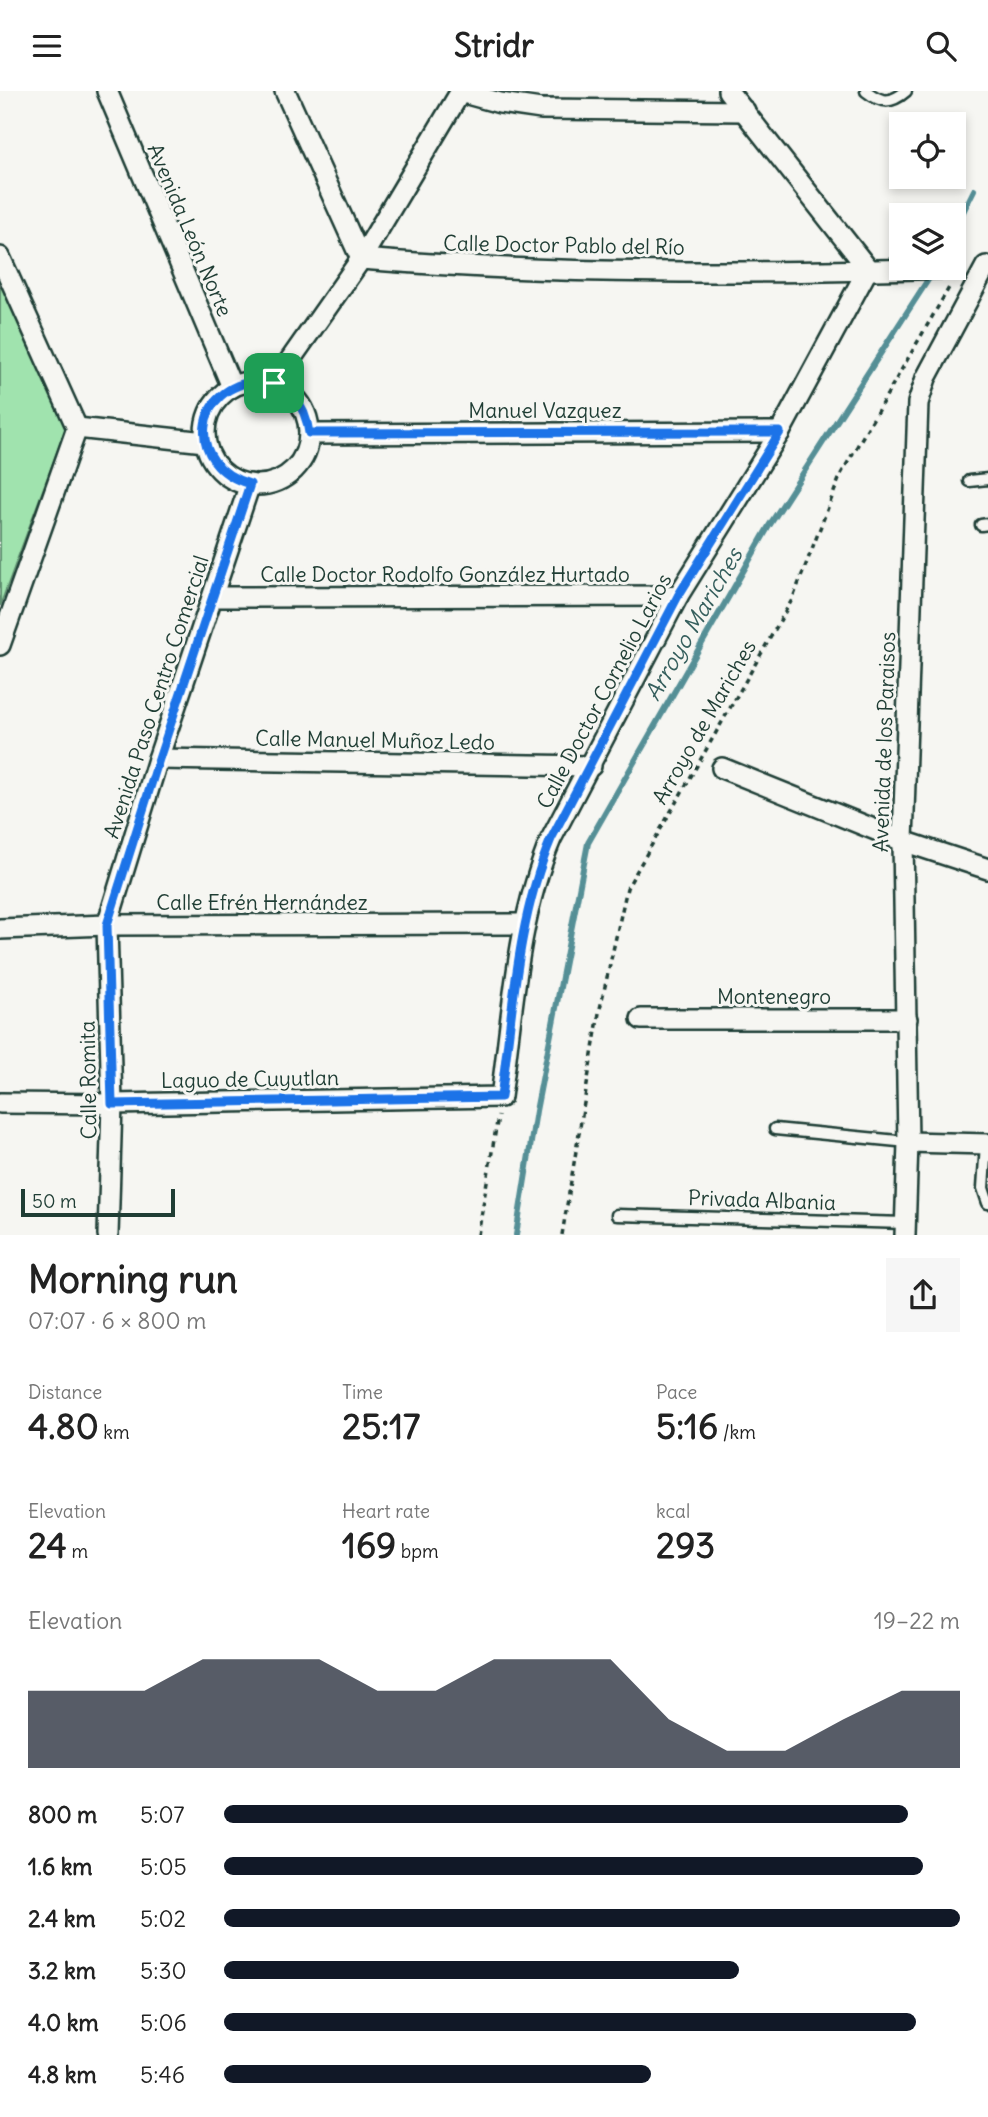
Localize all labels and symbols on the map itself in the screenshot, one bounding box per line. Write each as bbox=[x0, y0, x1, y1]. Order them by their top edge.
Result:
street label: Avenida León Norte bbox=[141, 140, 239, 320]
street label: Calle Doctor Pablo del Río bbox=[443, 229, 685, 261]
pin bbox=[244, 353, 304, 413]
street label: Manuel Vazquez bbox=[468, 397, 622, 424]
water label: Arroyo Mariches bbox=[638, 541, 749, 706]
street label: Avenida Paso Centro Comercial bbox=[97, 552, 215, 842]
street label: Calle Doctor Rodolfo González Hurtado bbox=[260, 561, 630, 588]
street label: Calle Doctor Cornelio Larios bbox=[530, 569, 678, 813]
street label: Avenida de los Paraisos bbox=[867, 631, 901, 853]
street label: Arroyo de Mariches bbox=[646, 635, 762, 809]
street label: Calle Manuel Muñoz Ledo bbox=[255, 724, 495, 756]
street label: Calle Efrén Hernández bbox=[156, 889, 368, 916]
street label: Montenegro bbox=[717, 983, 831, 1010]
street label: Calle Romita bbox=[73, 1020, 103, 1140]
street label: Laguo de Cuyutlan bbox=[161, 1064, 339, 1094]
street label: Privada Albania bbox=[688, 1184, 836, 1216]
scale bar bbox=[21, 1186, 175, 1218]

